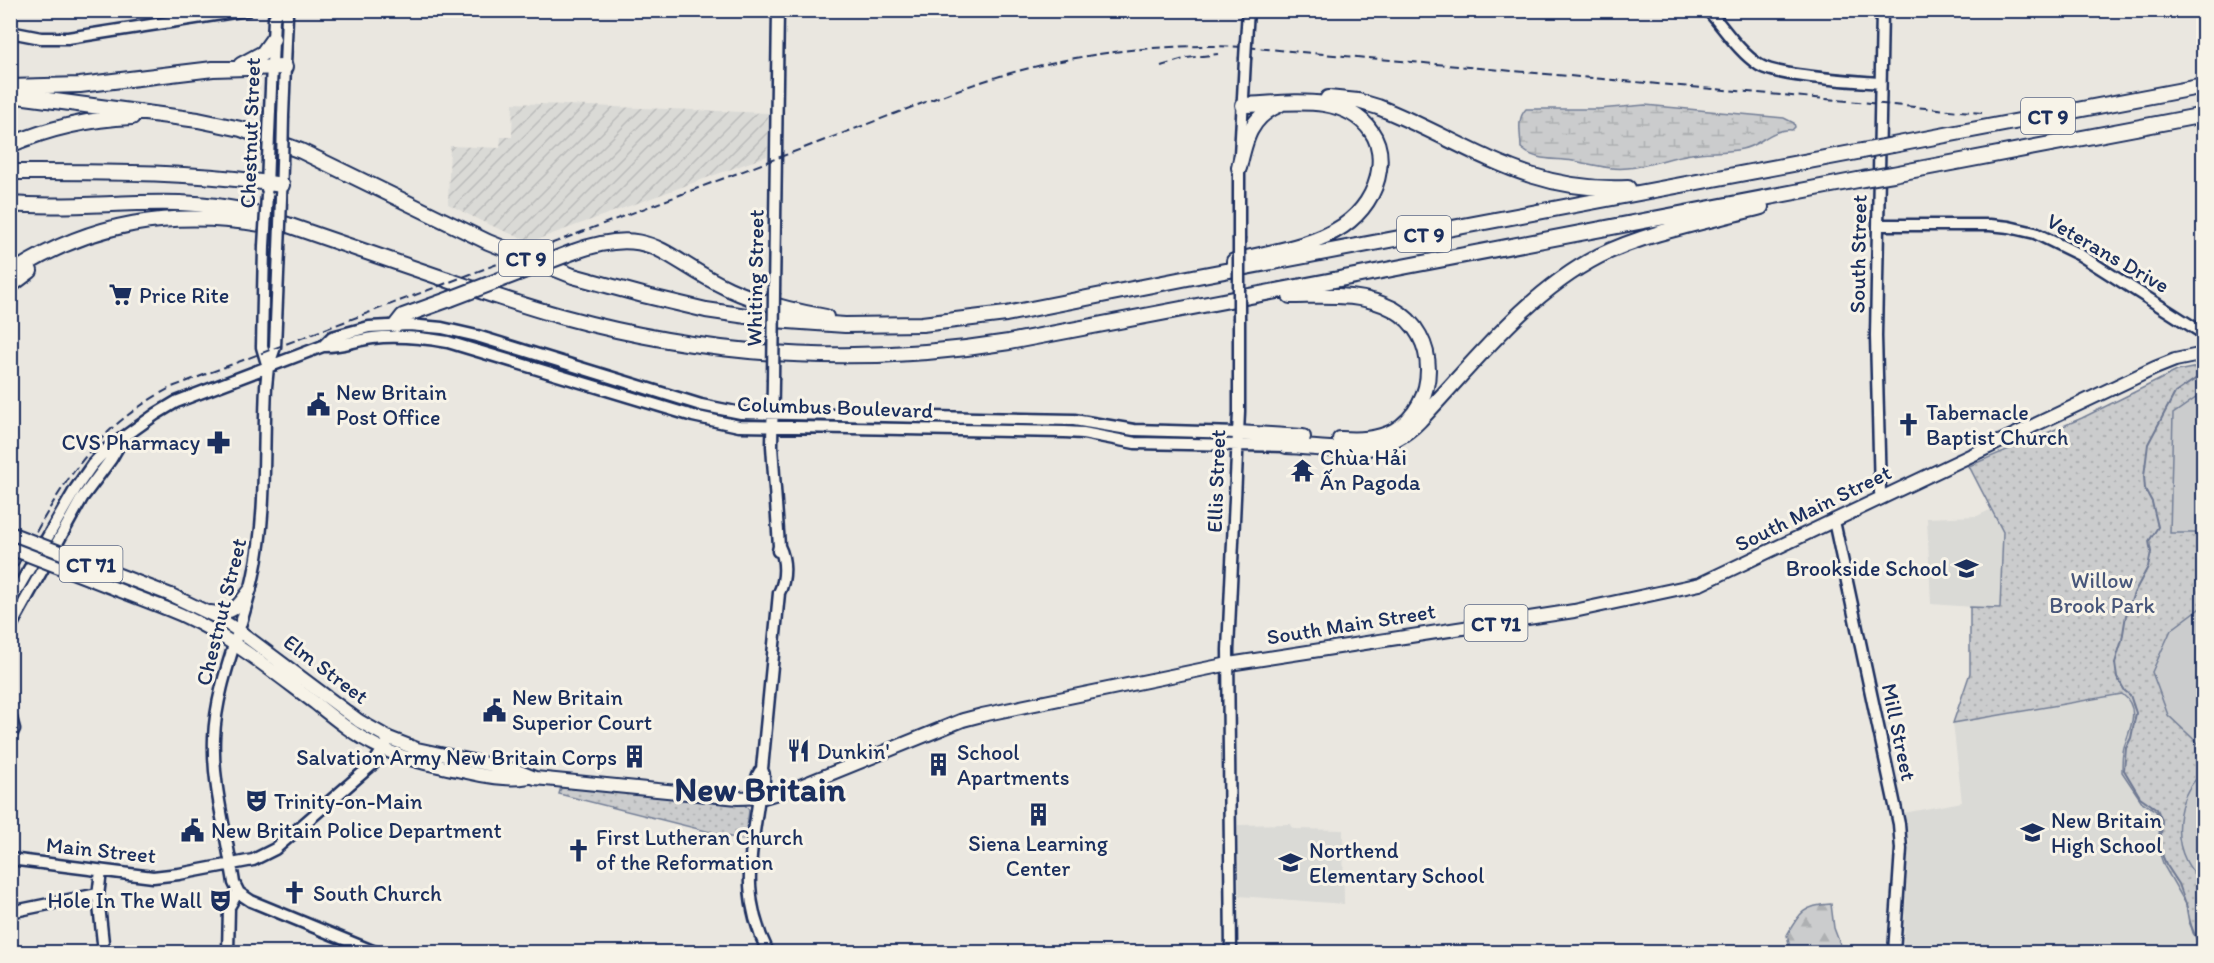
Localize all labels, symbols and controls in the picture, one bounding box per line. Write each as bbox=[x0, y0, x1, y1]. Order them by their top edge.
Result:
street label: Chestnut Street bbox=[234, 57, 266, 209]
road number: CT 9 bbox=[2021, 98, 2075, 134]
street label: South Street bbox=[1843, 194, 1873, 314]
street label: Veterans Drive bbox=[2042, 207, 2174, 299]
street label: Whiting Street bbox=[740, 209, 770, 347]
road number: CT 9 bbox=[1397, 216, 1451, 252]
road number: CT 9 bbox=[499, 240, 553, 276]
supermarket icon: Price Rite bbox=[108, 282, 134, 308]
place label: Price Rite bbox=[139, 282, 229, 309]
place label: New Britain Post Office bbox=[336, 379, 447, 431]
street label: Columbus Boulevard bbox=[736, 390, 934, 424]
public building icon: New Britain Post Office bbox=[305, 392, 331, 418]
place label: Tabernacle Baptist Church bbox=[1926, 399, 2068, 451]
church icon: Tabernacle Baptist Church bbox=[1895, 412, 1921, 438]
place label: CVS Pharmacy bbox=[61, 429, 201, 456]
pharmacy icon: CVS Pharmacy bbox=[205, 429, 231, 455]
street label: Ellis Street bbox=[1201, 429, 1231, 533]
place label: Chùa Hải Ấn Pagoda bbox=[1320, 444, 1421, 496]
temple icon: Chùa Hải Ấn Pagoda bbox=[1289, 457, 1315, 483]
street label: South Main Street bbox=[1730, 458, 1896, 558]
street label: Chestnut Street bbox=[190, 536, 252, 688]
road number: CT 71 bbox=[60, 546, 122, 582]
place label: Brookside School bbox=[1786, 555, 1948, 582]
school or university icon: Brookside School bbox=[1953, 555, 1979, 581]
park label: Willow Brook Park bbox=[2049, 567, 2155, 619]
street label: South Main Street bbox=[1265, 597, 1437, 651]
road number: CT 71 bbox=[1464, 605, 1528, 641]
street label: Elm Street bbox=[278, 628, 374, 710]
street label: Mill Street bbox=[1876, 681, 1922, 783]
place label: New Britain Superior Court bbox=[512, 684, 652, 736]
public building icon: New Britain Superior Court bbox=[481, 697, 507, 723]
restaurant icon: Dunkin' bbox=[786, 738, 812, 764]
place label: Dunkin' bbox=[817, 738, 890, 765]
place label: School Apartments bbox=[957, 739, 1070, 791]
place label: Salvation Army New Britain Corps bbox=[296, 744, 617, 771]
building icon: Salvation Army New Britain Corps bbox=[622, 744, 648, 770]
building icon: School Apartments bbox=[926, 752, 952, 778]
district label: New Britain bbox=[674, 769, 846, 810]
theatre icon: Trinity-on-Main bbox=[243, 788, 269, 814]
place label: Trinity-on-Main bbox=[274, 788, 423, 815]
building icon: Siena Learning Center bbox=[1025, 801, 1051, 827]
place label: New Britain High School bbox=[2051, 807, 2163, 859]
public building icon: New Britain Police Department bbox=[180, 817, 206, 843]
place label: New Britain Police Department bbox=[211, 817, 502, 844]
school or university icon: New Britain High School bbox=[2020, 820, 2046, 846]
place label: First Lutheran Church of the Reformation bbox=[596, 824, 803, 876]
place label: Siena Learning Center bbox=[968, 830, 1109, 882]
street label: Main Street bbox=[45, 831, 157, 869]
church icon: First Lutheran Church of the Reformation bbox=[565, 837, 591, 863]
place label: Northend Elementary School bbox=[1309, 837, 1484, 889]
school or university icon: Northend Elementary School bbox=[1278, 850, 1304, 876]
church icon: South Church bbox=[282, 880, 308, 906]
place label: South Church bbox=[313, 880, 442, 907]
place label: Hole In The Wall bbox=[47, 887, 202, 914]
theatre icon: Hole In The Wall bbox=[207, 887, 233, 913]

